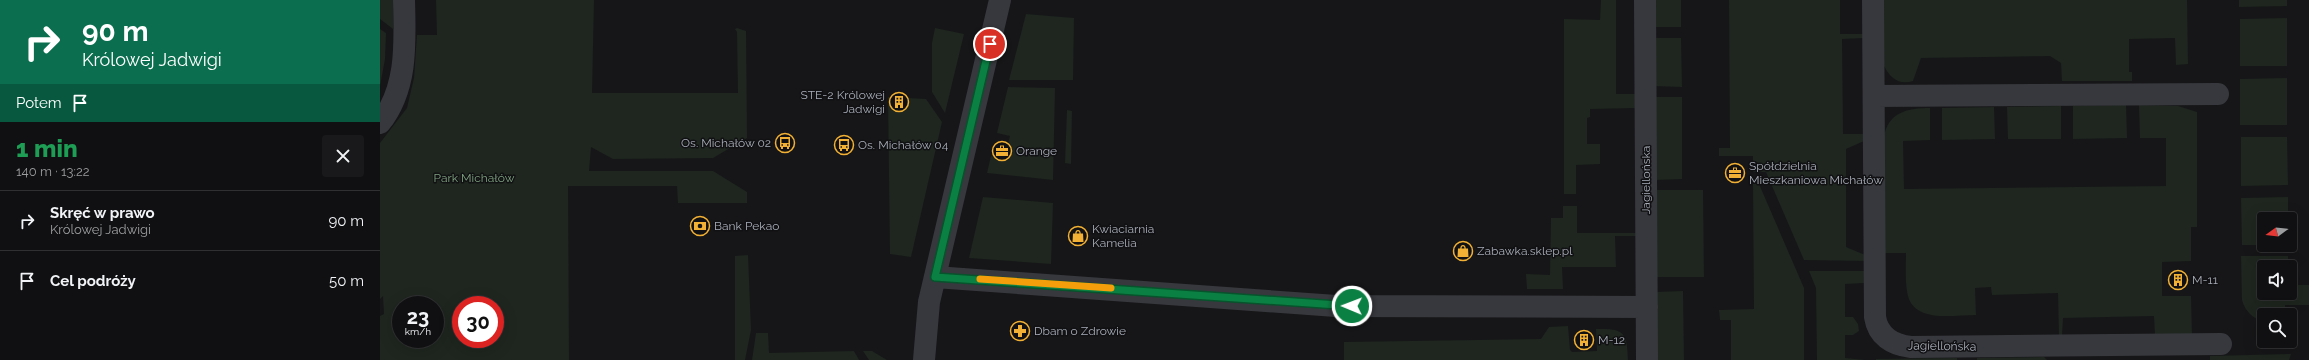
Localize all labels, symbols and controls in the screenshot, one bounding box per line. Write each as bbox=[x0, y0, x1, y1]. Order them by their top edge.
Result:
text: 90 m bbox=[82, 15, 148, 48]
icon: right bbox=[16, 16, 68, 68]
pin bbox=[973, 27, 1007, 61]
icon: arrive bbox=[979, 33, 1001, 55]
text: Królowej Jadwigi bbox=[82, 49, 222, 70]
place label: STE-2 Królowej Jadwigi bbox=[800, 88, 885, 116]
building icon: STE-2 Królowej Jadwigi bbox=[888, 91, 910, 113]
icon: arrive bbox=[69, 92, 91, 114]
text: Potem bbox=[16, 94, 61, 112]
bus stop icon: Os. Michałów 02 bbox=[774, 132, 796, 154]
text: 1 min bbox=[16, 134, 78, 163]
bus stop icon: Os. Michałów 04 bbox=[833, 134, 855, 156]
button: close bbox=[322, 135, 364, 177]
place label: Os. Michałów 02 bbox=[681, 136, 771, 150]
place label: Os. Michałów 04 bbox=[858, 138, 949, 152]
office icon: Orange bbox=[991, 140, 1013, 162]
place label: Orange bbox=[1016, 144, 1057, 158]
street label: Jagiellońska bbox=[1639, 146, 1653, 214]
place label: Spółdzielnia Mieszkaniowa Michałów bbox=[1749, 159, 1883, 187]
office icon: Spółdzielnia Mieszkaniowa Michałów bbox=[1724, 162, 1746, 184]
text: 140 m · 13:22 bbox=[16, 164, 89, 179]
park label: Park Michałów bbox=[433, 171, 515, 185]
text: Skręć w prawo bbox=[50, 204, 155, 222]
icon: right bbox=[16, 210, 38, 232]
text: 90 m bbox=[328, 212, 364, 230]
north arrow bbox=[2257, 212, 2297, 252]
map controls bbox=[2257, 212, 2297, 348]
bank icon: Bank Pekao bbox=[689, 215, 711, 237]
place label: Bank Pekao bbox=[714, 219, 779, 233]
text: Królowej Jadwigi bbox=[50, 222, 151, 237]
place label: Kwiaciarnia Kamelia bbox=[1092, 222, 1154, 250]
shop icon: Kwiaciarnia Kamelia bbox=[1067, 225, 1089, 247]
shop icon: Zabawka.sklep.pl bbox=[1452, 240, 1474, 262]
place label: Zabawka.sklep.pl bbox=[1477, 244, 1573, 258]
button: sound bbox=[2257, 260, 2297, 300]
building icon: M-11 bbox=[2167, 269, 2189, 291]
icon: arrive bbox=[16, 270, 38, 292]
text: Cel podróży bbox=[50, 272, 136, 290]
text: 50 m bbox=[329, 272, 364, 290]
place label: M-11 bbox=[2192, 273, 2218, 287]
position arrow bbox=[1331, 285, 1373, 327]
speed limit sign: 30 bbox=[452, 296, 504, 348]
text: 23 bbox=[407, 305, 429, 329]
button: search bbox=[2257, 308, 2297, 348]
pharmacy icon: Dbam o Zdrowie bbox=[1009, 320, 1031, 342]
place label: Dbam o Zdrowie bbox=[1034, 324, 1126, 338]
text: km/h bbox=[405, 326, 431, 337]
building icon: M-12 bbox=[1573, 329, 1595, 351]
place label: M-12 bbox=[1598, 333, 1625, 347]
street label: Jagiellońska bbox=[1908, 338, 1976, 354]

